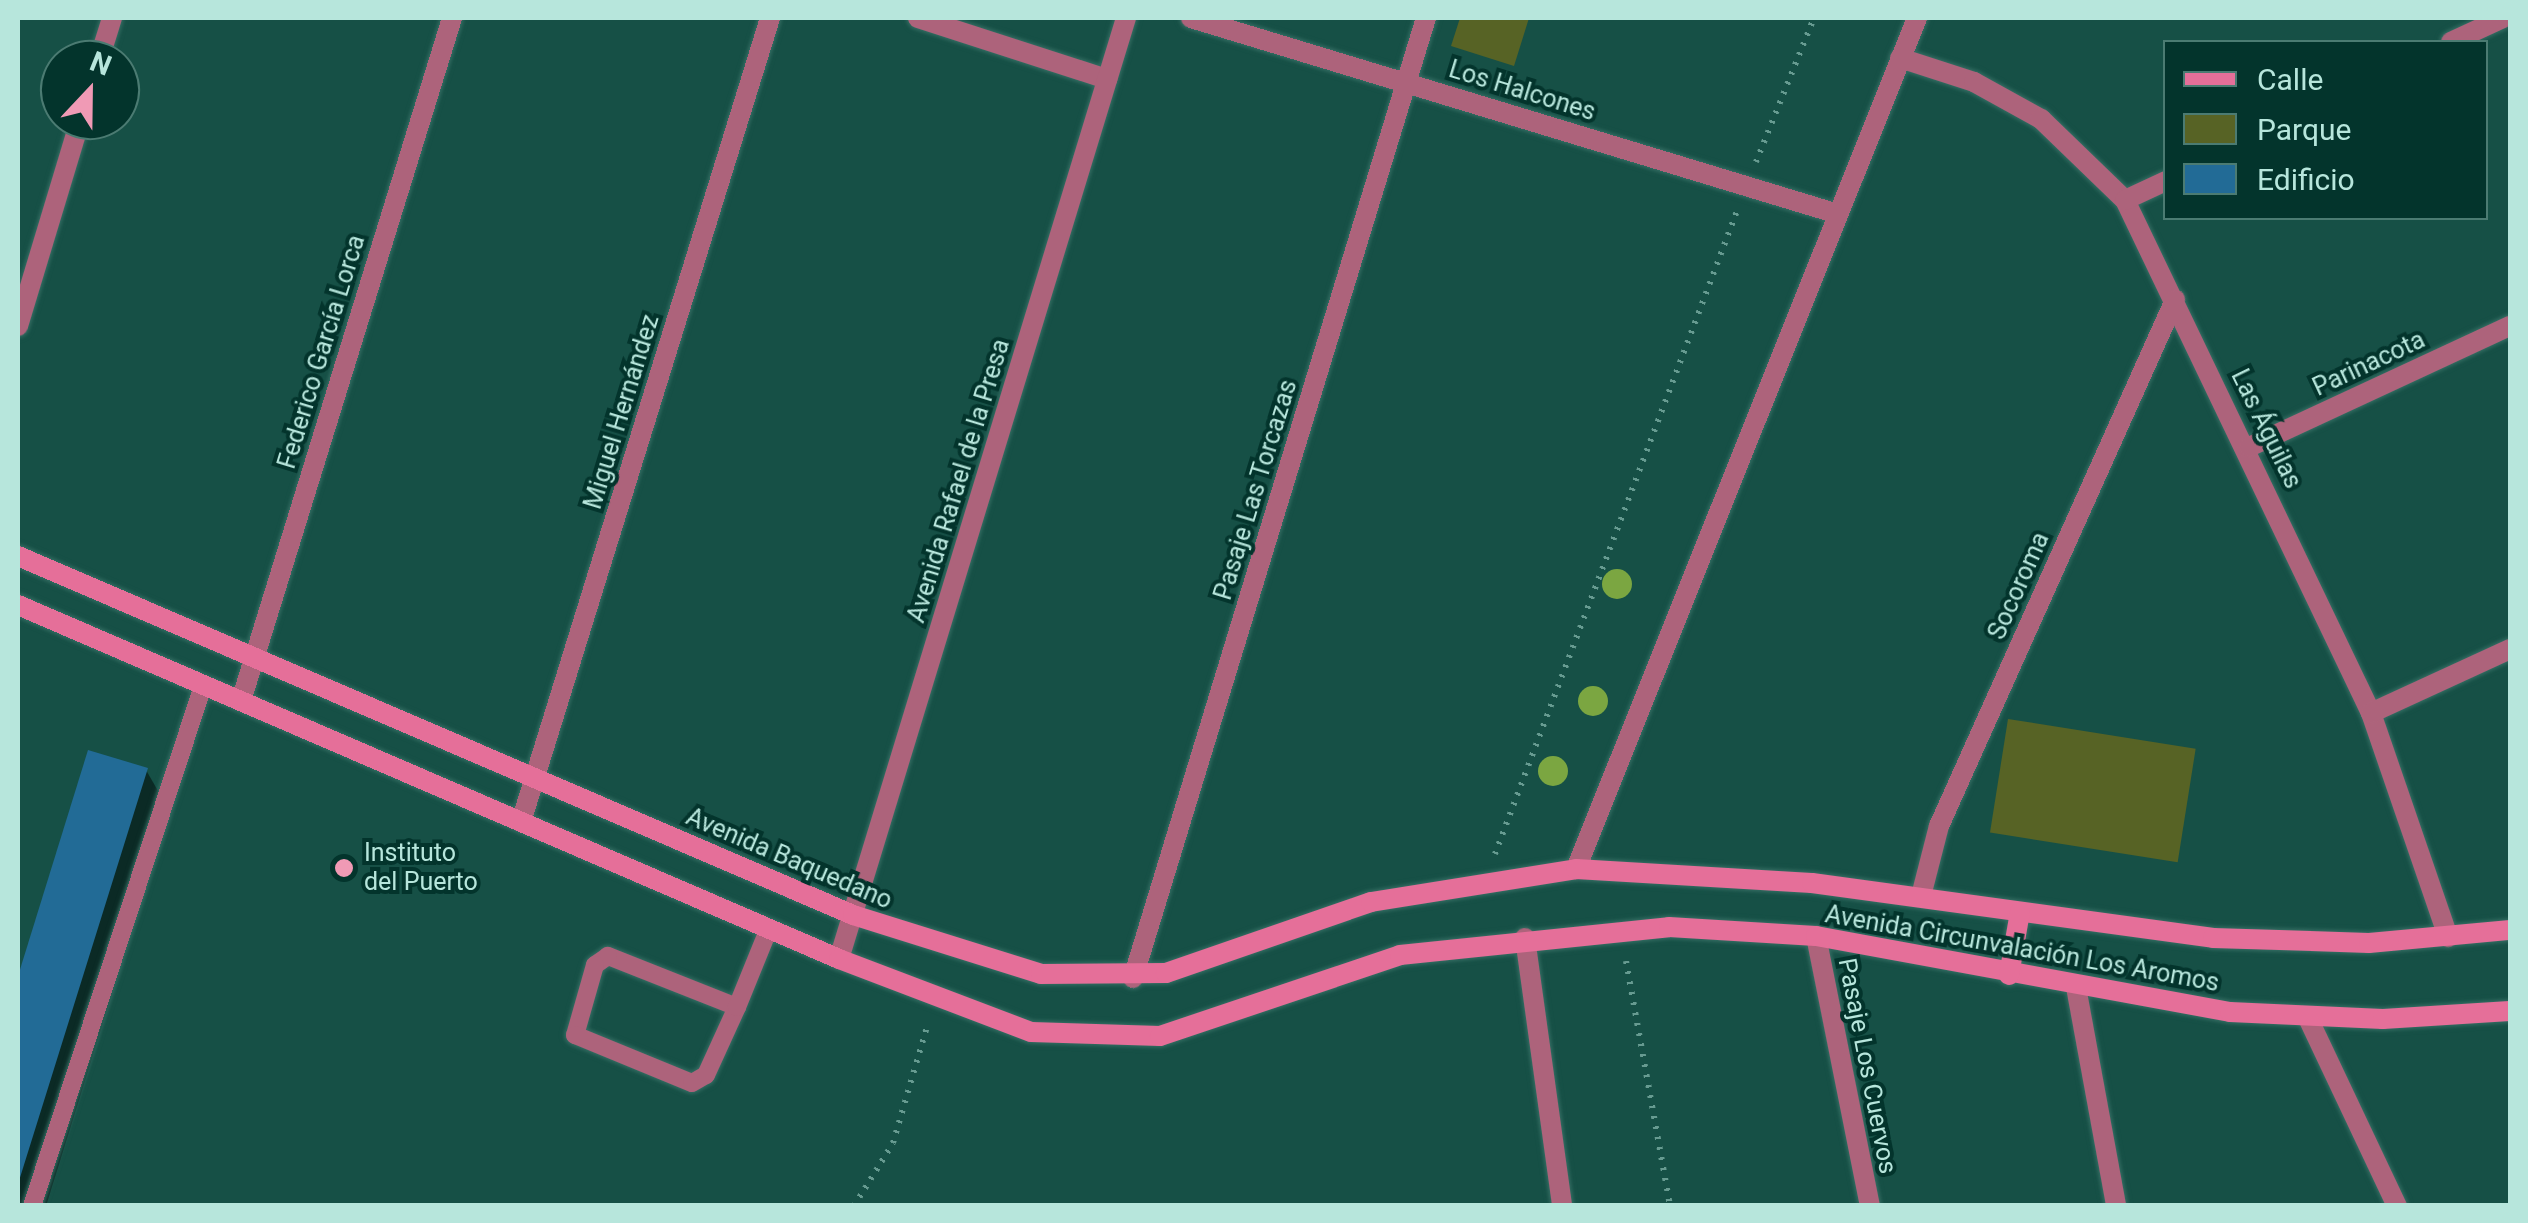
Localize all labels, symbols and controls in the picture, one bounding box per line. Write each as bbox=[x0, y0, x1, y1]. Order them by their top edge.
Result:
north arrow bbox=[40, 40, 140, 140]
legend bbox=[2163, 40, 2488, 220]
text: N bbox=[85, 45, 116, 83]
street label: Los Halcones bbox=[1445, 54, 1599, 128]
text: Calle bbox=[2257, 62, 2323, 97]
text: Parque bbox=[2257, 112, 2351, 147]
text: Edificio bbox=[2257, 162, 2355, 197]
street label: Federico García Lorca bbox=[272, 231, 372, 473]
street label: Miguel Hernández bbox=[578, 311, 666, 513]
street label: Parinacota bbox=[2308, 325, 2430, 403]
street label: Avenida Rafael de la Presa bbox=[902, 336, 1016, 626]
street label: Las Águilas bbox=[2224, 364, 2308, 494]
street label: Pasaje Las Torcazas bbox=[1208, 376, 1304, 604]
street label: Socoroma bbox=[1982, 528, 2056, 644]
street label: Avenida Baquedano bbox=[681, 802, 897, 916]
place label: Instituto del Puerto bbox=[364, 839, 478, 898]
marker: Instituto del Puerto bbox=[333, 857, 355, 879]
street label: Avenida Circunvalación Los Aromos bbox=[1823, 900, 2221, 998]
street label: Pasaje Los Cuervos bbox=[1831, 956, 1903, 1176]

